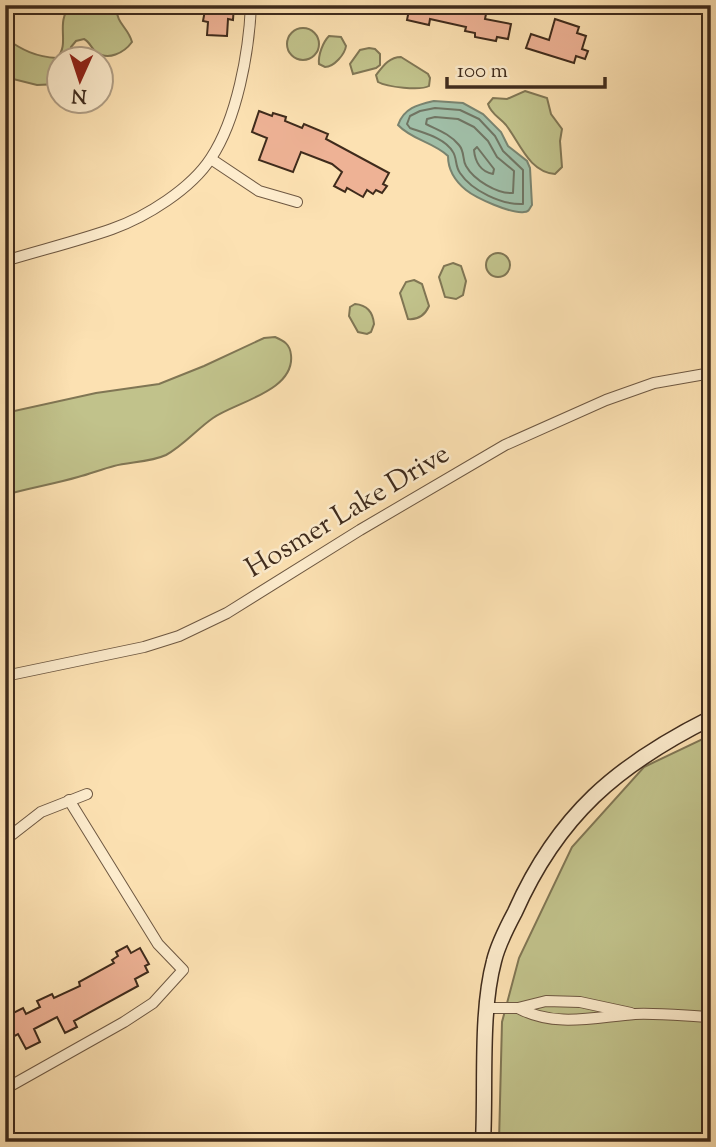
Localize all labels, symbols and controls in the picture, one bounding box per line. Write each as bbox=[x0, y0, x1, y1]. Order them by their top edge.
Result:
north arrow bbox=[46, 46, 116, 116]
scale bar bbox=[447, 46, 604, 90]
text: 100 m bbox=[457, 57, 508, 87]
text: N bbox=[71, 81, 88, 108]
street label: Hosmer Lake Drive bbox=[238, 435, 458, 589]

